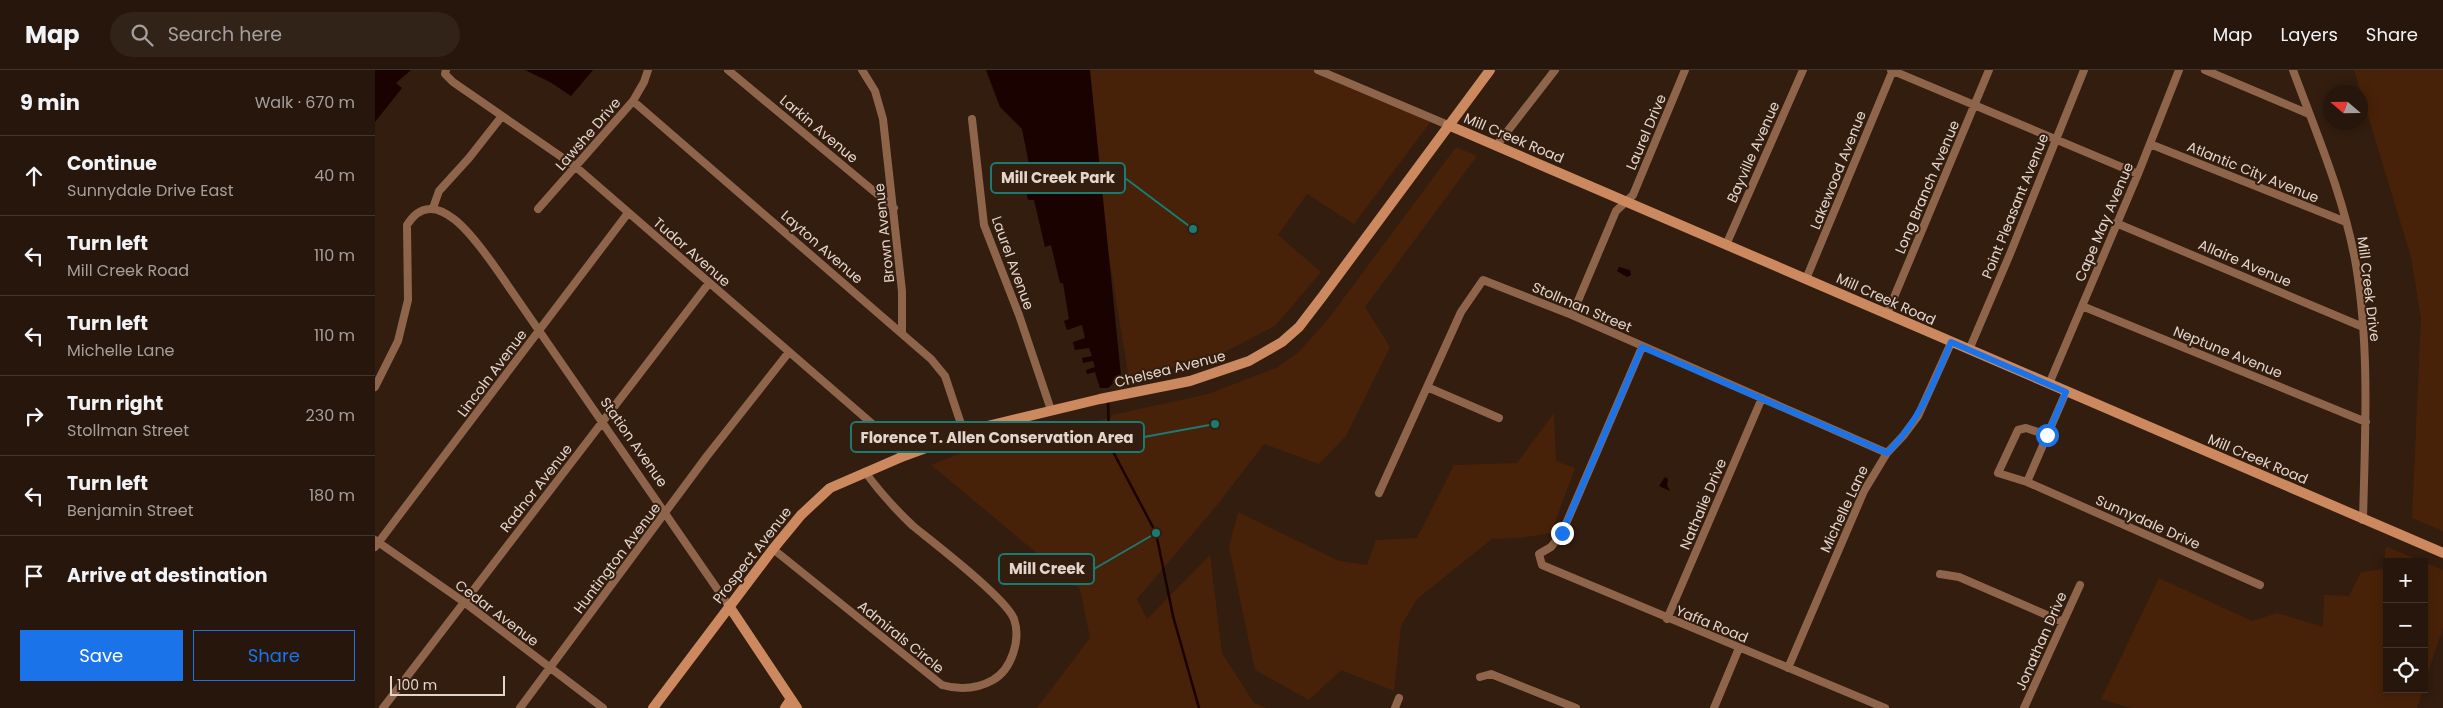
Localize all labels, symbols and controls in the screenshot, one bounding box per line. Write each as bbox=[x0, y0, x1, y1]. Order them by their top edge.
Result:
search box bbox=[110, 12, 460, 57]
text: Map bbox=[25, 18, 80, 51]
icon: search bbox=[128, 21, 156, 49]
text: Search here bbox=[168, 21, 282, 48]
text: Map bbox=[2213, 22, 2253, 47]
text: Layers bbox=[2281, 22, 2338, 47]
text: Share bbox=[2366, 22, 2418, 47]
north arrow bbox=[2323, 85, 2368, 130]
text: 9 min bbox=[20, 88, 80, 117]
street label: Larkin Avenue bbox=[776, 90, 863, 168]
text: Walk · 670 m bbox=[255, 91, 355, 114]
street label: Laurel Drive bbox=[1621, 91, 1671, 173]
street label: Lawshe Drive bbox=[551, 93, 626, 175]
street label: Bayville Avenue bbox=[1722, 98, 1784, 206]
street label: Lakewood Avenue bbox=[1805, 107, 1871, 232]
street label: Mill Creek Road bbox=[1461, 108, 1567, 168]
street label: Long Branch Avenue bbox=[1890, 117, 1964, 257]
street label: Point Pleasant Avenue bbox=[1977, 130, 2053, 282]
street label: Atlantic City Avenue bbox=[2184, 136, 2322, 208]
text: Continue bbox=[67, 150, 157, 177]
street label: Cape May Avenue bbox=[2070, 159, 2138, 285]
icon: ahead bbox=[20, 162, 48, 190]
callout: Mill Creek Park bbox=[991, 163, 1125, 193]
text: 40 m bbox=[314, 164, 355, 187]
text: Mill Creek Park bbox=[1001, 167, 1116, 188]
text: Sunnydale Drive East bbox=[67, 179, 233, 202]
street label: Brown Avenue bbox=[869, 182, 899, 284]
street label: Layton Avenue bbox=[777, 206, 868, 288]
street label: Tudor Avenue bbox=[649, 213, 735, 291]
street label: Laurel Avenue bbox=[987, 213, 1039, 313]
text: Turn left bbox=[67, 230, 148, 257]
street label: Allaire Avenue bbox=[2195, 234, 2295, 292]
street label: Mill Creek Drive bbox=[2353, 235, 2385, 343]
icon: left bbox=[20, 242, 48, 270]
text: 110 m bbox=[314, 244, 355, 267]
text: Mill Creek Road bbox=[67, 259, 189, 282]
street label: Mill Creek Road bbox=[1833, 268, 1939, 330]
street label: Stollman Street bbox=[1529, 277, 1635, 337]
text: Turn left bbox=[67, 310, 148, 337]
street label: Neptune Avenue bbox=[2170, 321, 2286, 383]
icon: left bbox=[20, 322, 48, 350]
text: 110 m bbox=[314, 324, 355, 347]
street label: Lincoln Avenue bbox=[453, 325, 532, 421]
text: Michelle Lane bbox=[67, 339, 175, 362]
street label: Chelsea Avenue bbox=[1112, 345, 1228, 392]
text: Turn right bbox=[67, 390, 163, 417]
street label: Station Avenue bbox=[596, 393, 673, 491]
icon: right bbox=[20, 402, 48, 430]
text: 230 m bbox=[306, 404, 355, 427]
text: Stollman Street bbox=[67, 419, 189, 442]
callout: Florence T. Allen Conservation Area bbox=[851, 422, 1144, 452]
route start bbox=[2036, 424, 2059, 447]
text: Florence T. Allen Conservation Area bbox=[860, 427, 1134, 448]
street label: Mill Creek Road bbox=[2205, 429, 2311, 489]
street label: Radnor Avenue bbox=[495, 439, 577, 536]
street label: Nathalie Drive bbox=[1675, 455, 1731, 553]
street label: Michelle Lane bbox=[1815, 462, 1873, 556]
text: Turn left bbox=[67, 470, 148, 497]
icon: left bbox=[20, 482, 48, 510]
text: 180 m bbox=[309, 484, 355, 507]
street label: Sunnydale Drive bbox=[2092, 490, 2204, 554]
street label: Huntington Avenue bbox=[569, 498, 665, 617]
text: Benjamin Street bbox=[67, 499, 194, 522]
street label: Prospect Avenue bbox=[708, 502, 796, 608]
route end bbox=[1551, 522, 1574, 545]
callout: Mill Creek bbox=[999, 554, 1094, 584]
text: Mill Creek bbox=[1009, 558, 1086, 579]
map controls bbox=[2383, 558, 2428, 693]
button: + bbox=[2383, 558, 2428, 603]
icon: arrive bbox=[20, 562, 48, 590]
text: Arrive at destination bbox=[67, 562, 268, 589]
street label: Cedar Avenue bbox=[451, 575, 543, 651]
street label: Jonathan Drive bbox=[2010, 588, 2072, 694]
street label: Admirals Circle bbox=[853, 596, 949, 678]
street label: Yaffa Road bbox=[1673, 600, 1751, 648]
button: − bbox=[2383, 603, 2428, 648]
button: Save bbox=[20, 630, 183, 681]
button: Share bbox=[193, 630, 355, 681]
button: locate bbox=[2383, 648, 2428, 693]
scale bar bbox=[390, 673, 505, 696]
text: 100 m bbox=[397, 675, 437, 695]

